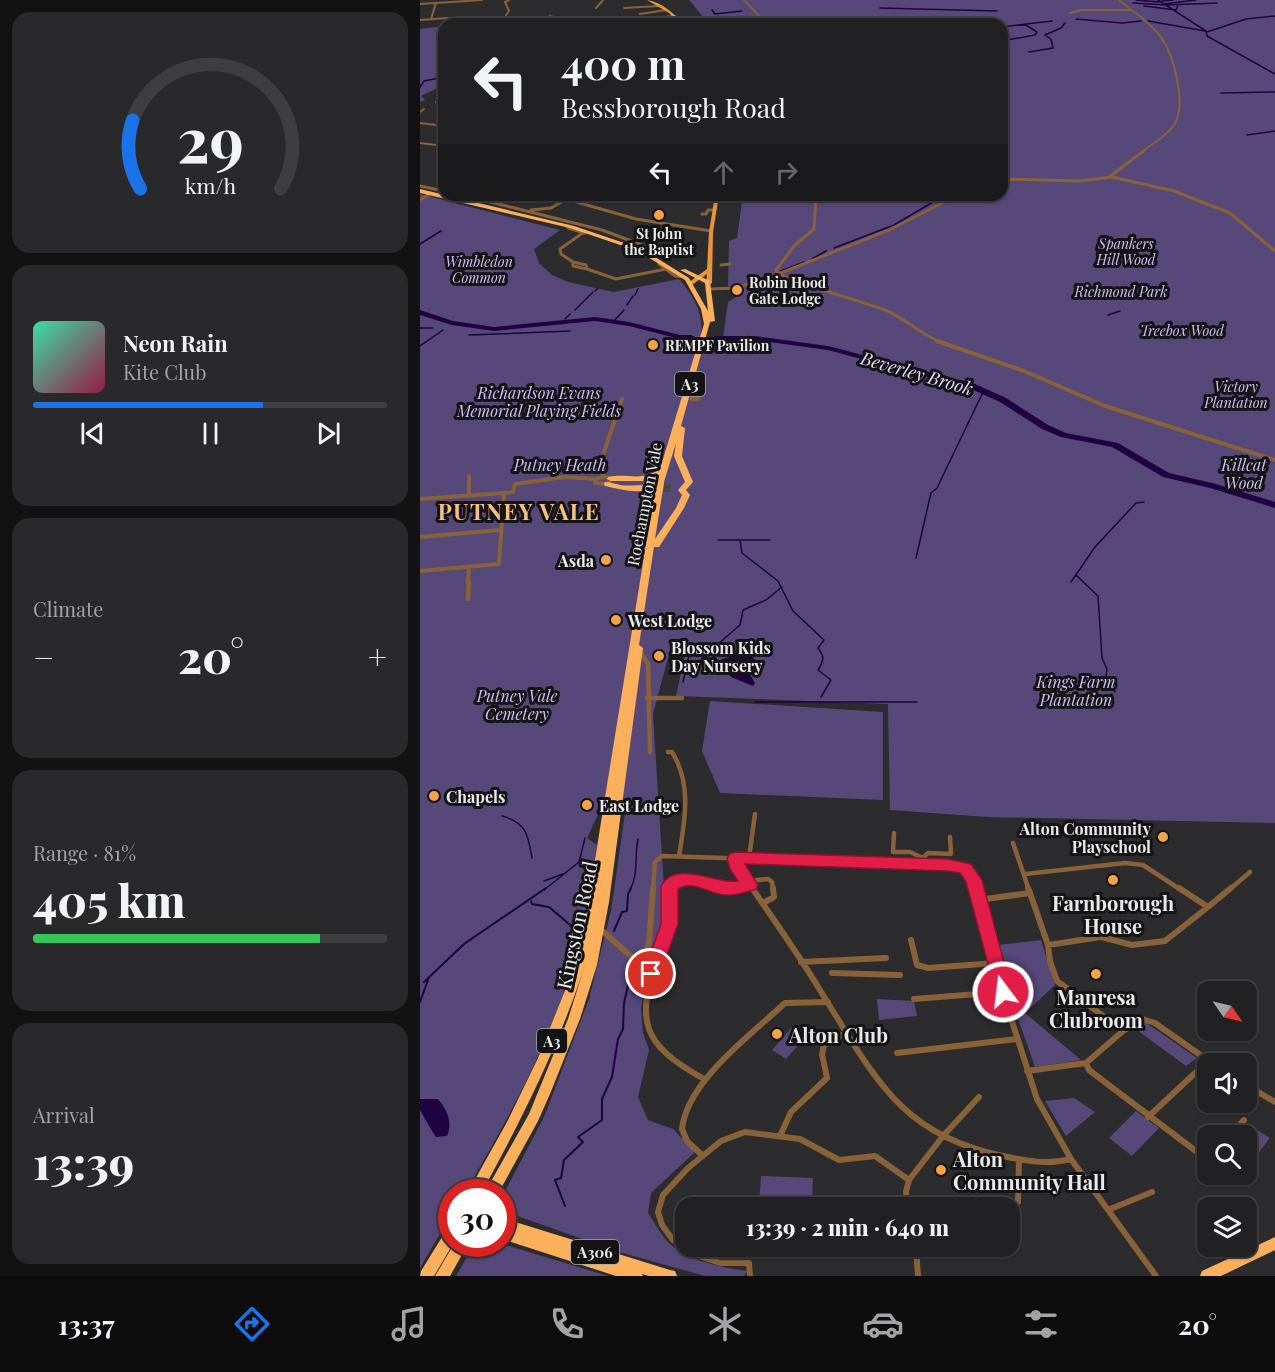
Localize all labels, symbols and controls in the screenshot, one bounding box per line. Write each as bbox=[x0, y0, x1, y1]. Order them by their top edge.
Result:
text: 400 m bbox=[561, 35, 685, 91]
icon: left bbox=[462, 42, 540, 120]
text: Bessborough Road bbox=[561, 89, 786, 125]
text: 29 bbox=[176, 96, 244, 180]
icon: left bbox=[644, 156, 677, 189]
icon: ahead bbox=[707, 156, 740, 189]
icon: right bbox=[770, 156, 803, 189]
text: km/h bbox=[184, 172, 236, 200]
marker: St John the Baptist bbox=[652, 208, 666, 222]
place label: St John the Baptist bbox=[623, 224, 694, 259]
park label: Spankers Hill Wood bbox=[1096, 234, 1156, 269]
park label: Wimbledon Common bbox=[445, 252, 513, 287]
place label: Robin Hood Gate Lodge bbox=[749, 273, 827, 308]
park label: Richmond Park bbox=[1073, 282, 1168, 301]
marker: Robin Hood Gate Lodge bbox=[730, 283, 744, 297]
park label: Treebox Wood bbox=[1140, 321, 1224, 340]
text: Neon Rain bbox=[123, 328, 228, 358]
place label: REMPF Pavilion bbox=[665, 336, 770, 355]
marker: REMPF Pavilion bbox=[646, 338, 660, 352]
water label: Beverley Brook bbox=[857, 345, 976, 400]
text: Kite Club bbox=[123, 358, 207, 385]
road number: A3 bbox=[675, 372, 705, 396]
park label: Victory Plantation bbox=[1203, 377, 1268, 412]
park label: Richardson Evans Memorial Playing Fields bbox=[456, 382, 621, 421]
icon: previous bbox=[76, 417, 109, 450]
icon: pause bbox=[194, 417, 227, 450]
icon: next bbox=[312, 417, 345, 450]
street label: Roehampton Vale bbox=[622, 441, 666, 567]
park label: Putney Heath bbox=[513, 454, 606, 475]
park label: Killcat Wood bbox=[1220, 454, 1267, 493]
district label: PUTNEY VALE bbox=[438, 496, 600, 526]
place label: Asda bbox=[557, 550, 595, 571]
marker: Asda bbox=[599, 553, 613, 567]
text: Climate bbox=[33, 595, 103, 622]
place label: West Lodge bbox=[627, 610, 712, 631]
marker: West Lodge bbox=[609, 613, 623, 627]
text: 20° bbox=[178, 625, 244, 685]
text: − bbox=[33, 634, 54, 678]
text: + bbox=[368, 634, 387, 678]
place label: Blossom Kids Day Nursery bbox=[671, 637, 771, 676]
marker: Blossom Kids Day Nursery bbox=[652, 649, 666, 663]
park label: Kings Farm Plantation bbox=[1036, 671, 1115, 710]
park label: Putney Vale Cemetery bbox=[476, 685, 557, 724]
place label: Chapels bbox=[446, 786, 505, 807]
marker: Chapels bbox=[427, 789, 441, 803]
place label: East Lodge bbox=[599, 795, 679, 816]
marker: East Lodge bbox=[580, 798, 594, 812]
place label: Alton Community Playschool bbox=[1018, 818, 1152, 857]
marker: Alton Community Playschool bbox=[1156, 830, 1170, 844]
text: Range · 81% bbox=[33, 839, 136, 866]
street label: Kingston Road bbox=[549, 858, 603, 992]
text: 405 km bbox=[33, 869, 185, 929]
marker: Farnborough House bbox=[1106, 873, 1120, 887]
place label: Farnborough House bbox=[1052, 889, 1174, 939]
pin bbox=[625, 948, 676, 999]
icon: arrive bbox=[634, 957, 667, 990]
position arrow bbox=[971, 960, 1035, 1024]
marker: Manresa Clubroom bbox=[1089, 967, 1103, 981]
north arrow bbox=[1197, 981, 1257, 1041]
map controls bbox=[1197, 981, 1257, 1257]
place label: Manresa Clubroom bbox=[1049, 983, 1143, 1033]
place label: Alton Club bbox=[788, 1021, 888, 1048]
marker: Alton Club bbox=[770, 1027, 784, 1041]
road number: A3 bbox=[537, 1029, 567, 1053]
button: sound bbox=[1197, 1053, 1257, 1113]
text: Arrival bbox=[33, 1101, 95, 1128]
button: search bbox=[1197, 1125, 1257, 1185]
text: 13:39 bbox=[33, 1131, 134, 1191]
place label: Alton Community Hall bbox=[952, 1145, 1106, 1195]
marker: Alton Community Hall bbox=[934, 1163, 948, 1177]
speed limit sign: 30 bbox=[438, 1179, 516, 1257]
button: layers bbox=[1197, 1197, 1257, 1257]
text: 13:39 · 2 min · 640 m bbox=[746, 1212, 949, 1242]
road number: A306 bbox=[571, 1240, 619, 1264]
icon: directions bbox=[231, 1303, 273, 1345]
icon: music bbox=[388, 1303, 430, 1345]
icon: phone bbox=[546, 1303, 588, 1345]
icon: climate bbox=[704, 1303, 746, 1345]
icon: car bbox=[862, 1303, 904, 1345]
icon: filters bbox=[1020, 1303, 1062, 1345]
text: 13:37 bbox=[58, 1306, 115, 1342]
text: 20° bbox=[1178, 1306, 1217, 1342]

